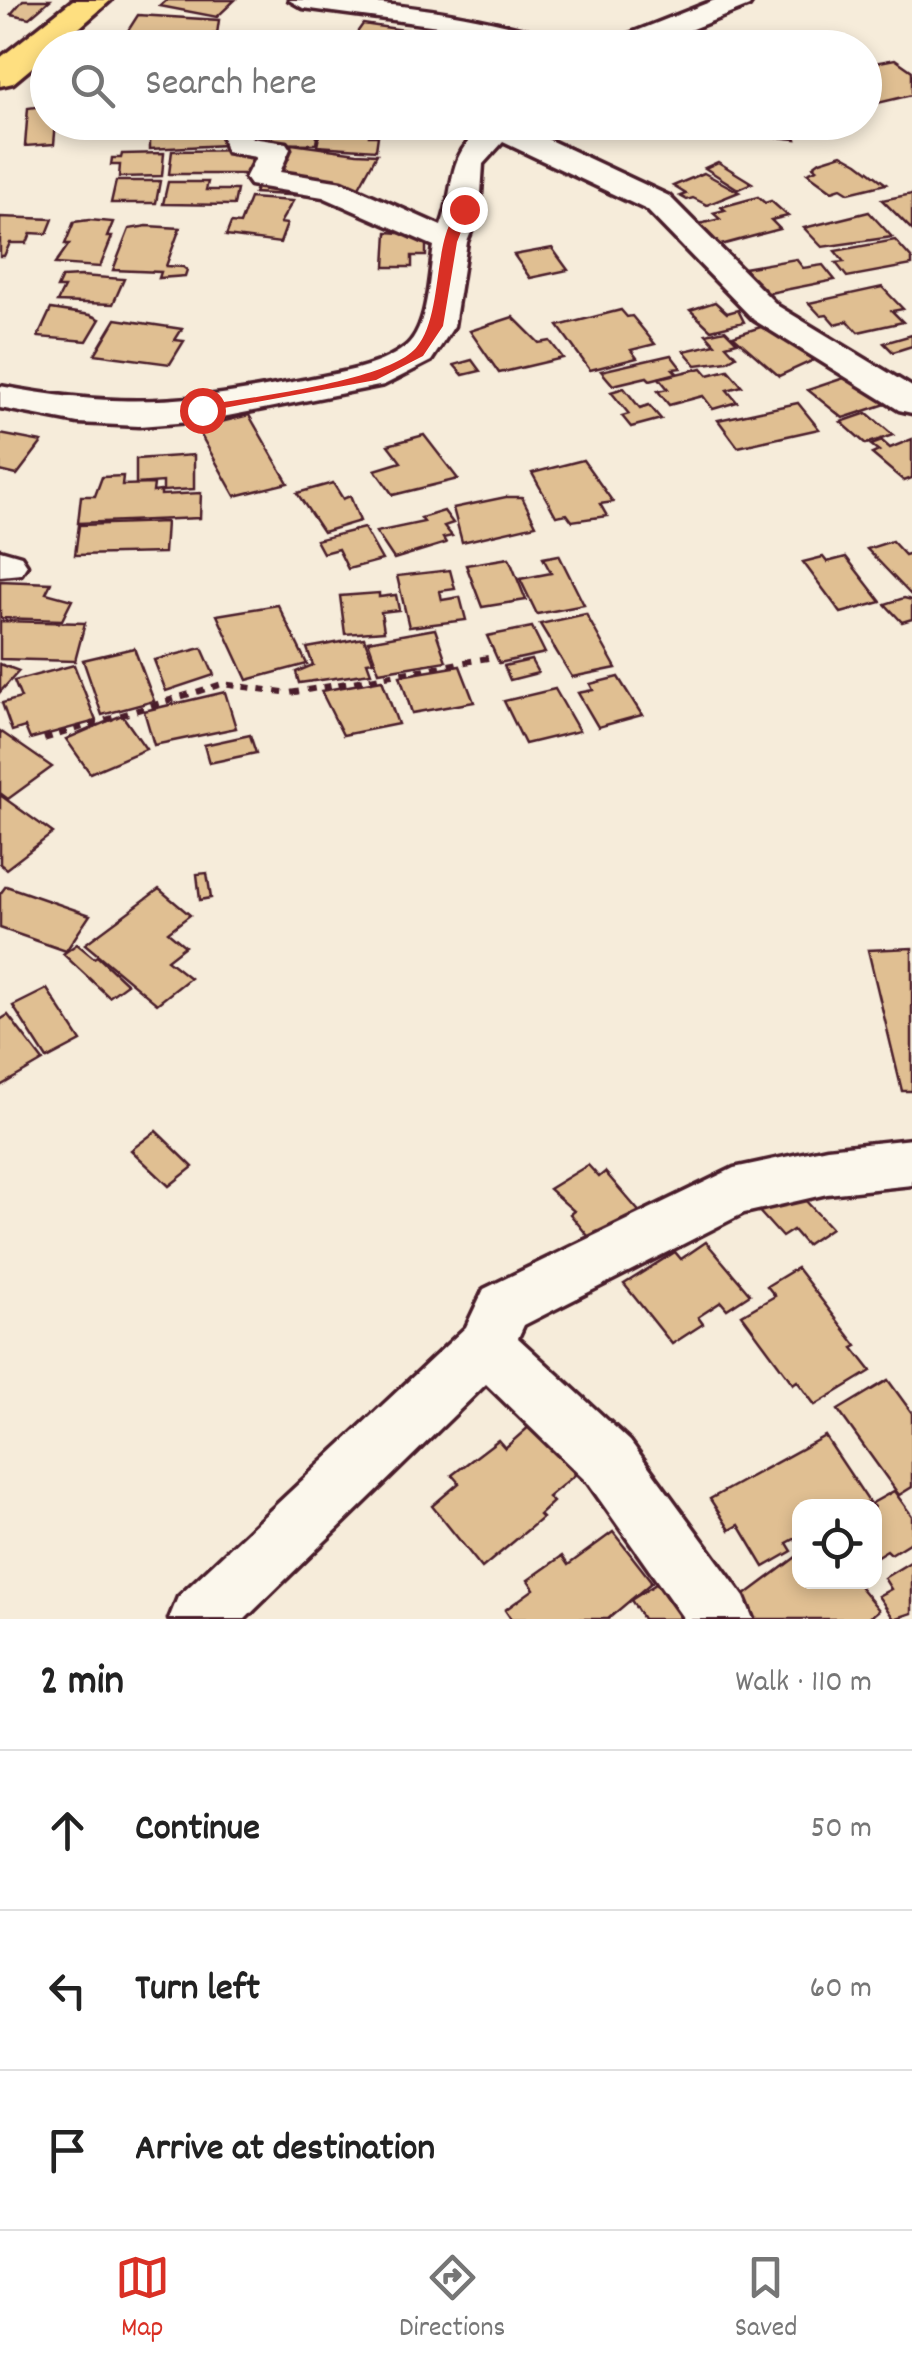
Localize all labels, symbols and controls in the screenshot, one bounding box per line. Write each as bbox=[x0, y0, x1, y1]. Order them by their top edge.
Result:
search box bbox=[30, 30, 882, 140]
icon: search bbox=[65, 58, 120, 113]
text: Search here bbox=[145, 58, 317, 113]
route end bbox=[442, 187, 488, 233]
route start bbox=[180, 388, 226, 434]
map controls bbox=[792, 1499, 882, 1589]
button: locate bbox=[792, 1499, 882, 1589]
text: 2 min bbox=[40, 1654, 124, 1714]
text: Walk · 110 m bbox=[735, 1661, 872, 1707]
icon: ahead bbox=[40, 1803, 95, 1858]
text: Continue bbox=[135, 1803, 260, 1858]
text: 50 m bbox=[810, 1807, 872, 1853]
icon: left bbox=[40, 1963, 95, 2018]
text: Turn left bbox=[135, 1963, 260, 2018]
text: 60 m bbox=[810, 1967, 872, 2013]
icon: arrive bbox=[40, 2123, 95, 2178]
text: Arrive at destination bbox=[135, 2123, 435, 2178]
tab: Map bbox=[115, 2250, 170, 2350]
tab: Directions bbox=[399, 2250, 505, 2350]
tab: Saved bbox=[735, 2250, 797, 2350]

